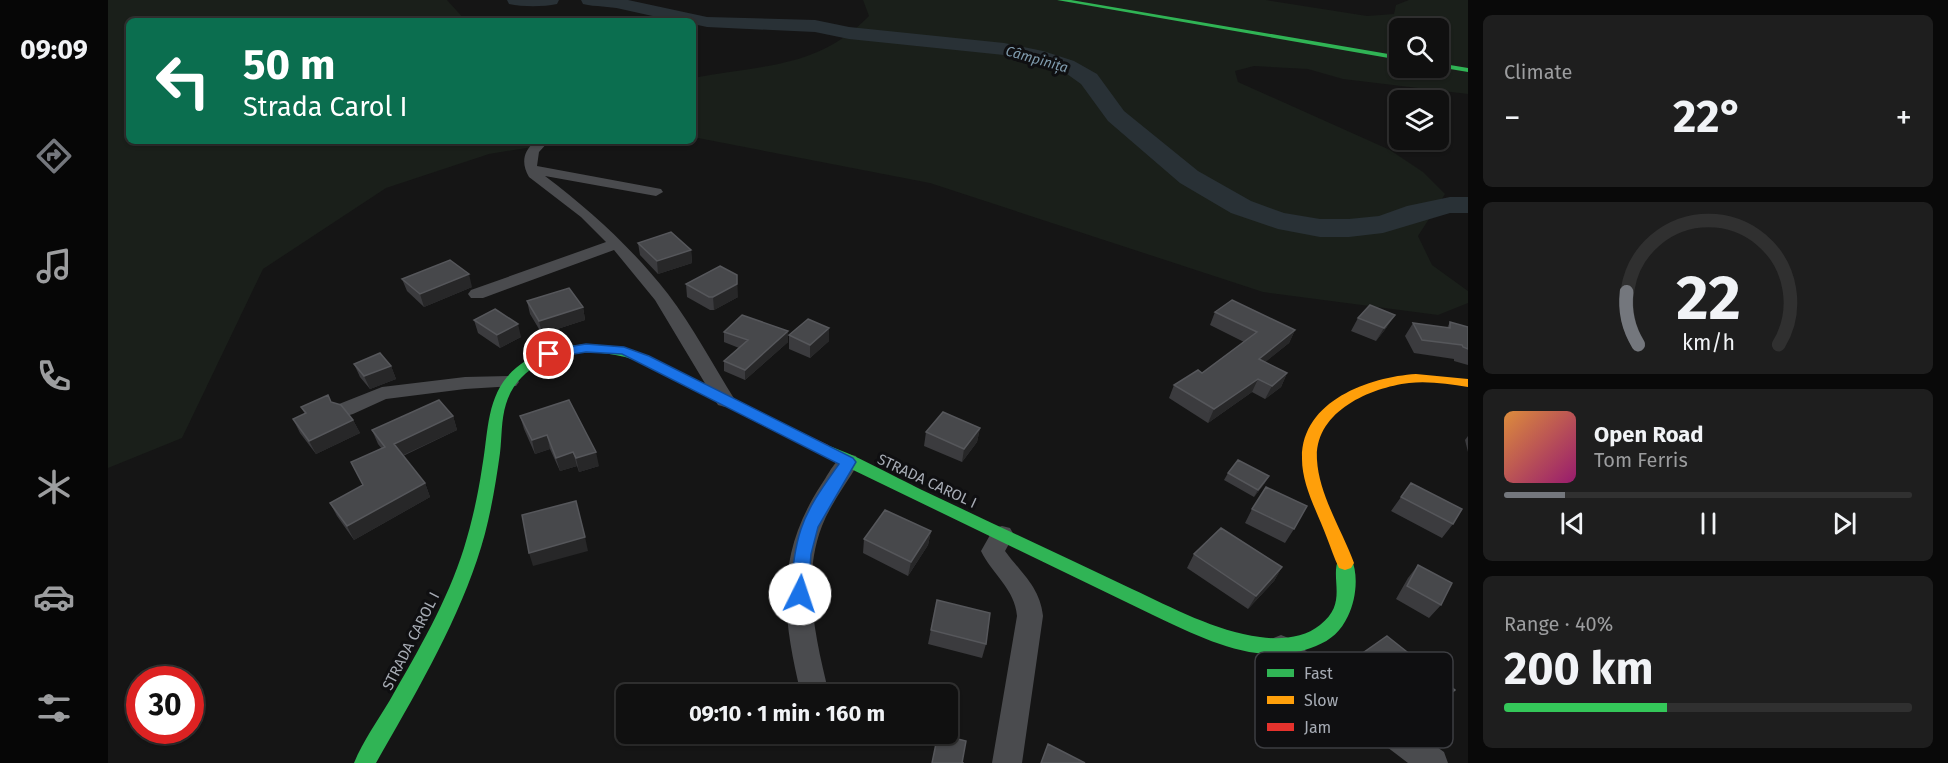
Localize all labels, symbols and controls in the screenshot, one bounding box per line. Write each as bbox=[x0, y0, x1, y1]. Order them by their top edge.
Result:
map controls bbox=[1389, 18, 1449, 150]
button: search bbox=[1389, 18, 1449, 78]
text: 09:09 bbox=[20, 34, 88, 66]
text: 50 m bbox=[243, 40, 336, 90]
icon: left bbox=[144, 42, 222, 120]
water label: Câmpinița bbox=[1004, 42, 1070, 76]
text: Climate bbox=[1504, 60, 1572, 84]
button: layers bbox=[1389, 90, 1449, 150]
text: 22° bbox=[1673, 90, 1743, 144]
text: Strada Carol I bbox=[243, 91, 408, 123]
text: − bbox=[1504, 98, 1521, 138]
text: + bbox=[1896, 98, 1912, 138]
icon: directions bbox=[33, 135, 75, 177]
icon: music bbox=[33, 245, 75, 287]
text: 22 bbox=[1676, 261, 1740, 336]
pin bbox=[523, 328, 574, 379]
text: km/h bbox=[1681, 330, 1735, 356]
icon: arrive bbox=[532, 337, 565, 370]
icon: phone bbox=[33, 355, 75, 397]
text: Open Road bbox=[1594, 421, 1704, 448]
text: Tom Ferris bbox=[1594, 448, 1688, 472]
street label: STRADA CAROL I bbox=[874, 450, 980, 512]
icon: climate bbox=[33, 466, 75, 508]
icon: previous bbox=[1556, 507, 1589, 540]
icon: pause bbox=[1692, 507, 1725, 540]
icon: next bbox=[1828, 507, 1861, 540]
position arrow bbox=[768, 562, 832, 626]
icon: car bbox=[33, 576, 75, 618]
street label: STRADA CAROL I bbox=[379, 589, 443, 693]
text: Range · 40% bbox=[1504, 612, 1613, 636]
text: 200 km bbox=[1504, 642, 1653, 696]
legend bbox=[1255, 652, 1453, 748]
text: Fast bbox=[1304, 664, 1333, 683]
speed limit sign: 30 bbox=[126, 666, 204, 744]
icon: filters bbox=[33, 687, 75, 729]
text: Slow bbox=[1304, 691, 1339, 710]
text: 09:10 · 1 min · 160 m bbox=[689, 700, 885, 727]
text: Jam bbox=[1304, 718, 1331, 737]

